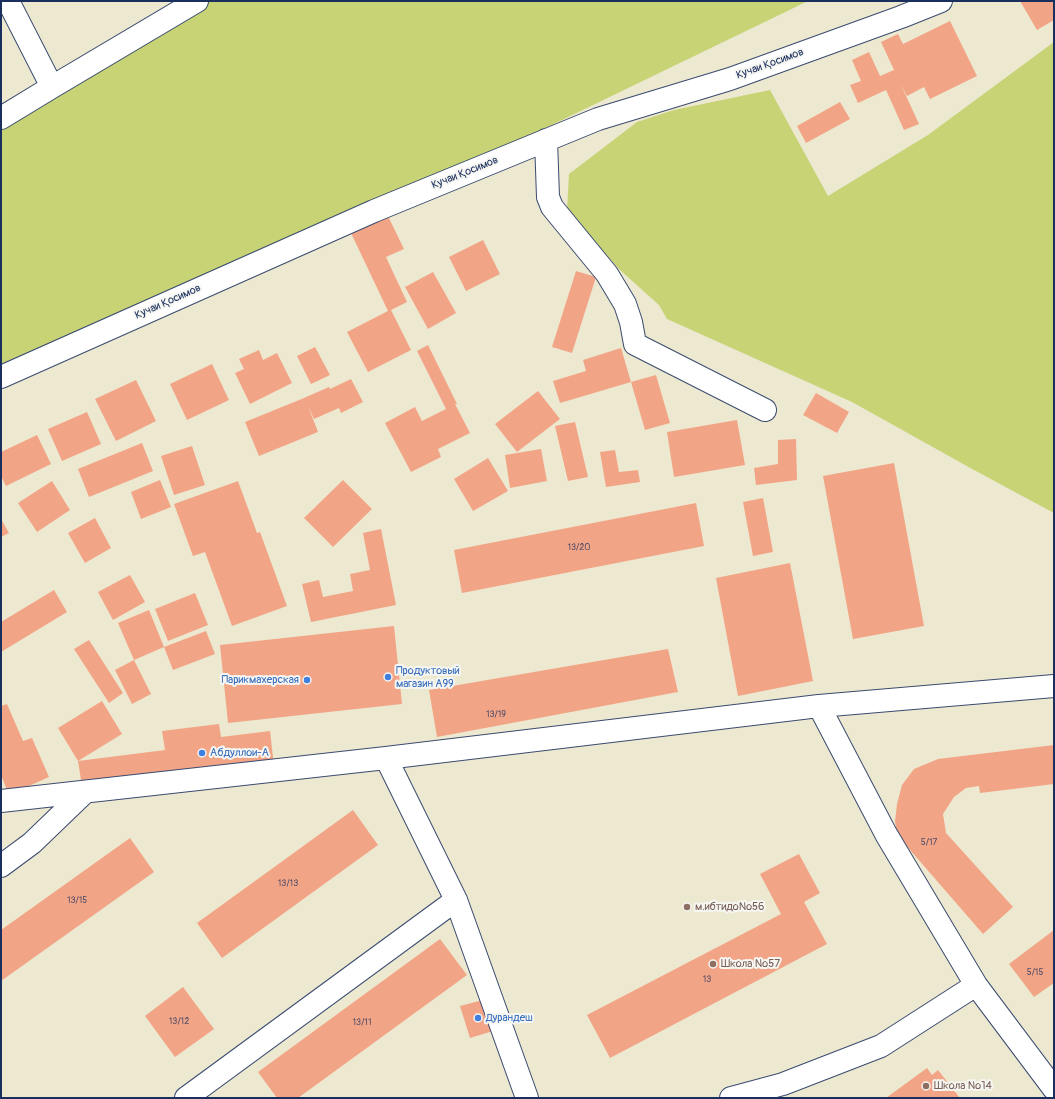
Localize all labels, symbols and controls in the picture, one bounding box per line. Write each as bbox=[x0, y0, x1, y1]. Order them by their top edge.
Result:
street label: Кучаи Қосимов bbox=[734, 46, 806, 82]
street label: Кучаи Қосимов bbox=[430, 154, 500, 192]
street label: Кучаи Қосимов bbox=[133, 282, 203, 322]
house number: 13/20 bbox=[568, 543, 590, 553]
place label: Продуктовый магазин А99 bbox=[396, 664, 460, 690]
marker: Продуктовый магазин А99 bbox=[383, 672, 393, 682]
place label: Парикмахерская bbox=[221, 673, 299, 687]
marker: Парикмахерская bbox=[302, 675, 312, 685]
house number: 13/19 bbox=[486, 710, 506, 720]
place label: Абдуллои-А bbox=[210, 746, 269, 760]
marker: Абдуллои-А bbox=[197, 748, 207, 758]
house number: 5/17 bbox=[921, 838, 937, 848]
house number: 13/13 bbox=[278, 879, 298, 889]
house number: 13/15 bbox=[67, 896, 87, 906]
place label: м.ибтидо№56 bbox=[695, 900, 764, 914]
marker: м.ибтидо№56 bbox=[682, 902, 692, 912]
place label: Школа №57 bbox=[721, 957, 780, 971]
marker: Школа №57 bbox=[708, 959, 718, 969]
house number: 5/15 bbox=[1027, 968, 1043, 978]
house number: 13 bbox=[703, 975, 711, 985]
place label: Дурандеш bbox=[486, 1011, 533, 1025]
marker: Дурандеш bbox=[473, 1013, 483, 1023]
house number: 13/12 bbox=[169, 1017, 189, 1027]
house number: 13/11 bbox=[353, 1018, 371, 1028]
place label: Школа №14 bbox=[934, 1079, 992, 1093]
marker: Школа №14 bbox=[921, 1081, 931, 1091]

